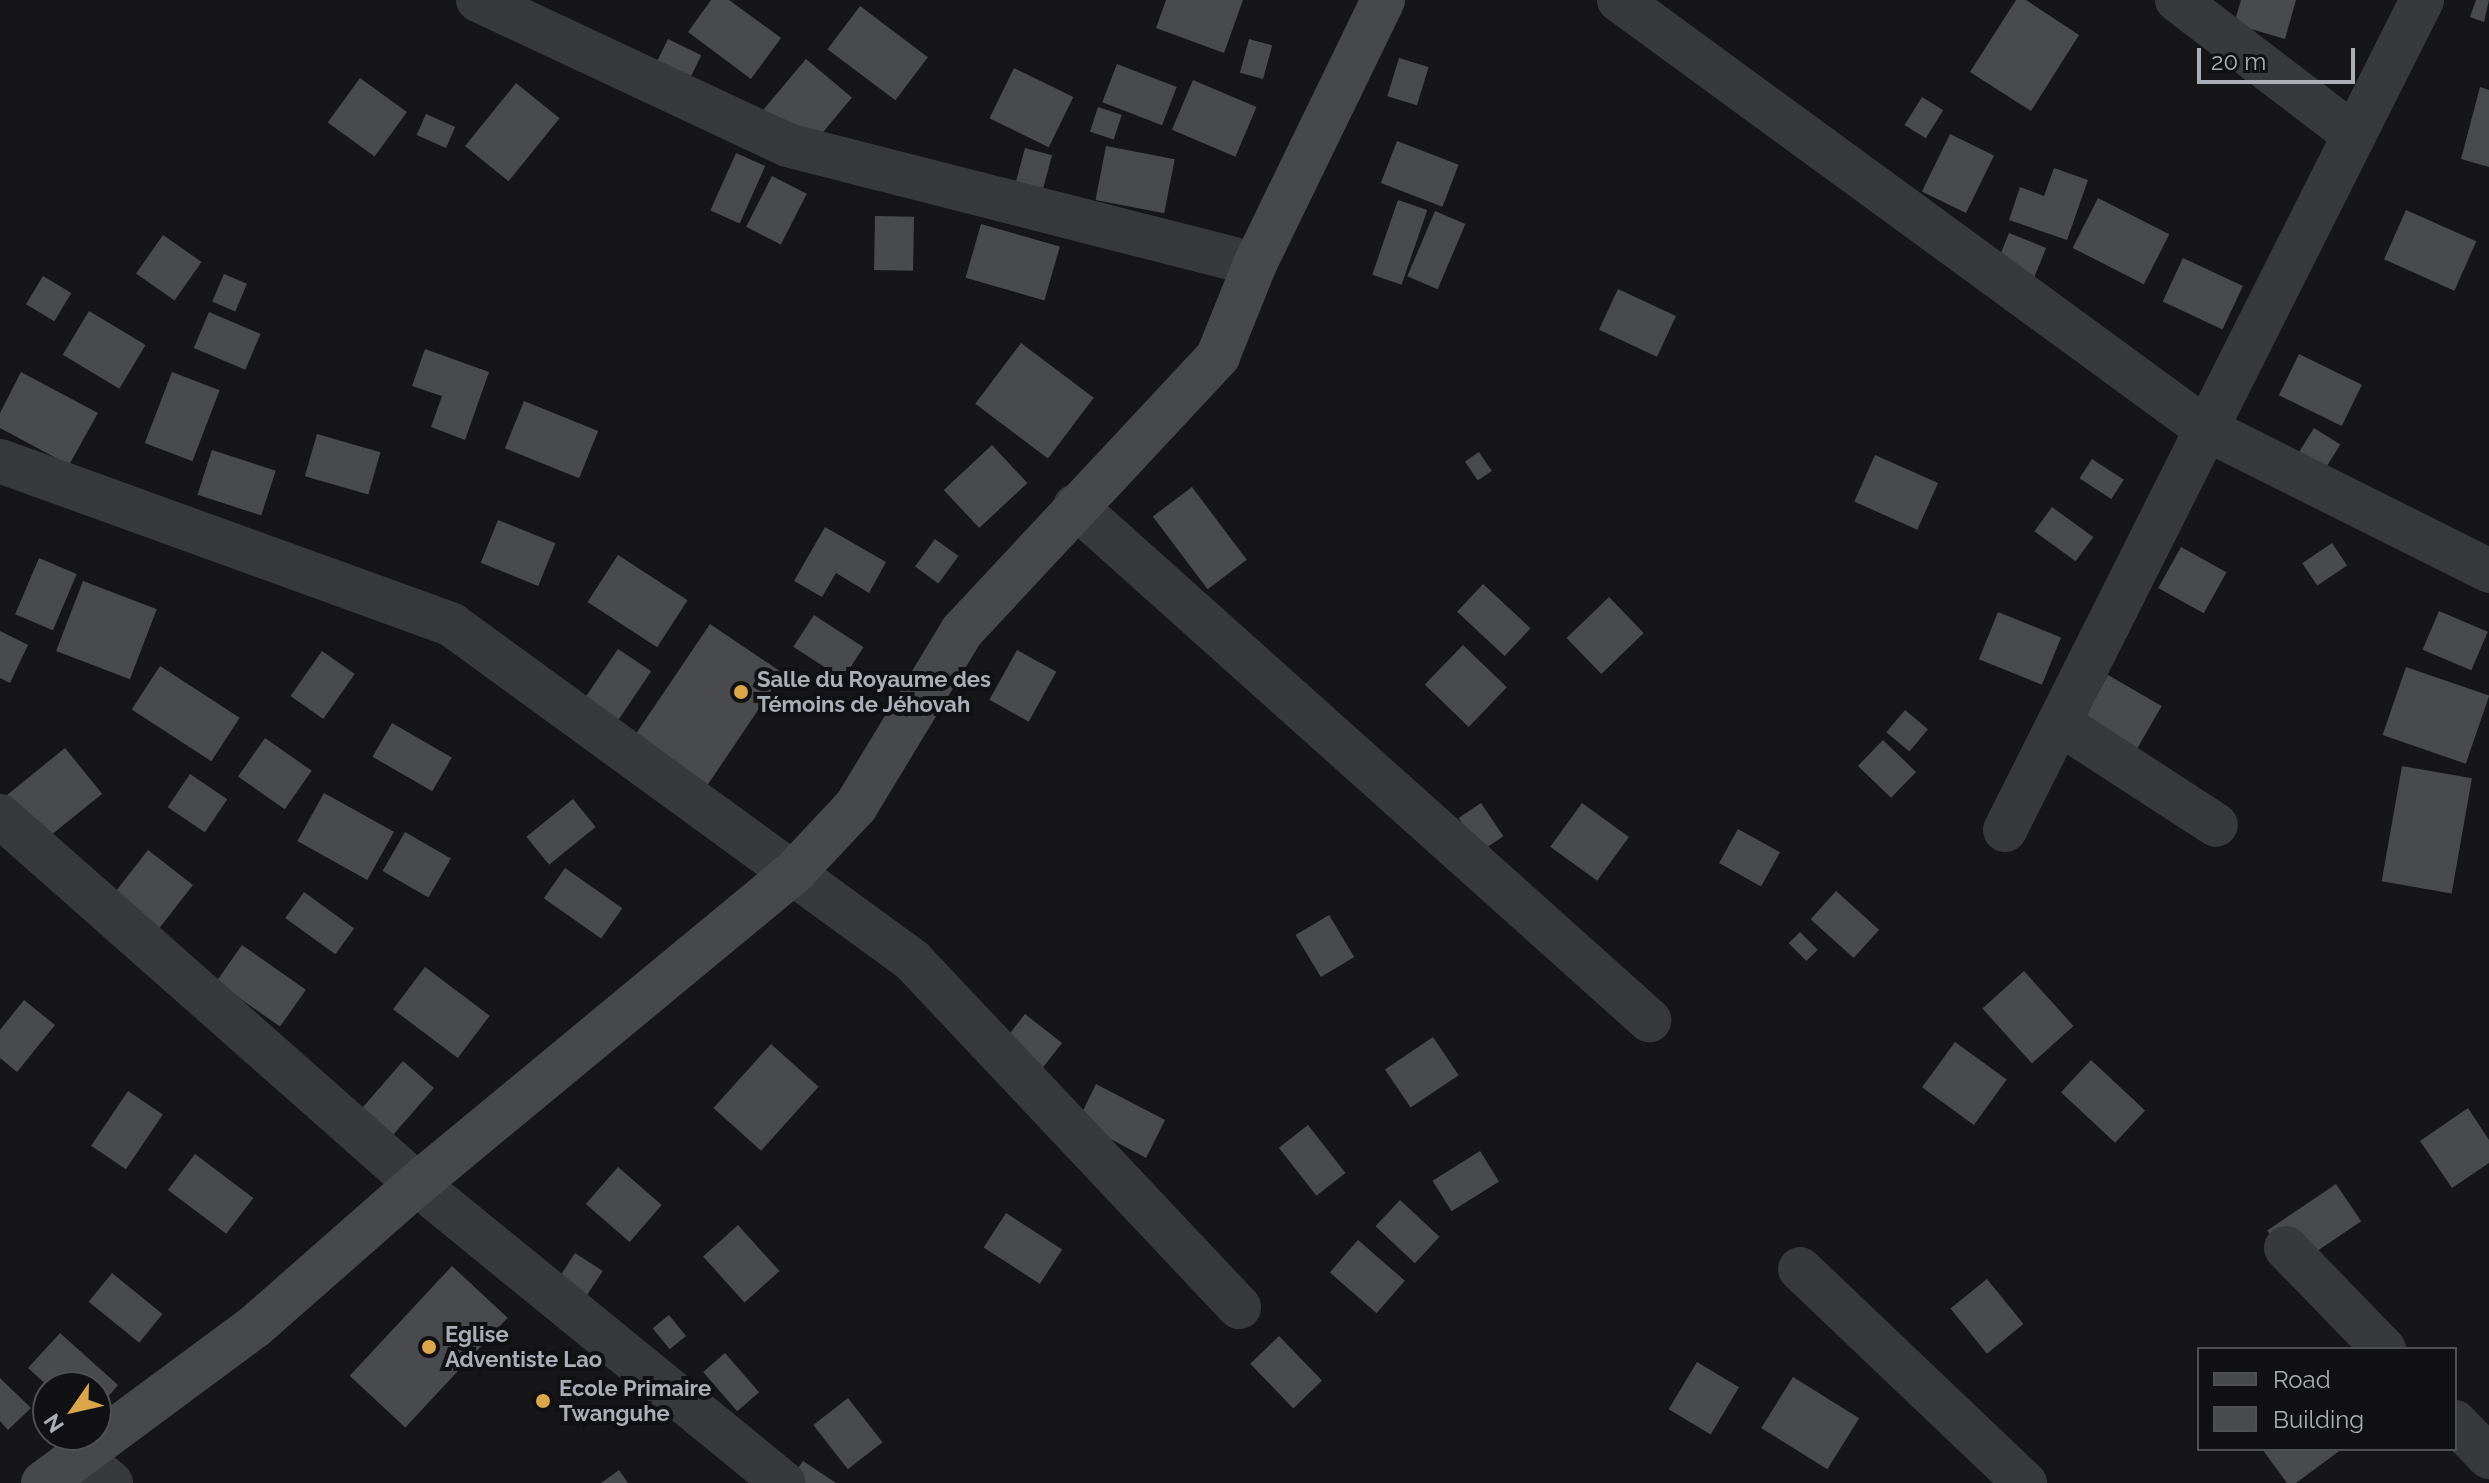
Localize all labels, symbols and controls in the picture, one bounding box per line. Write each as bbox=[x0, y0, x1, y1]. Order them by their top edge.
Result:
scale bar bbox=[2201, 32, 2359, 82]
text: 20 m bbox=[2211, 47, 2266, 76]
place label: Salle du Royaume des Témoins de Jéhovah bbox=[757, 666, 991, 718]
marker: Salle du Royaume des Témoins de Jéhovah bbox=[732, 683, 750, 701]
place label: Eglise Adventiste Lao bbox=[445, 1321, 602, 1372]
marker: Eglise Adventiste Lao bbox=[420, 1338, 438, 1356]
legend bbox=[2197, 1347, 2457, 1451]
text: Road bbox=[2273, 1365, 2331, 1394]
north arrow bbox=[32, 1371, 112, 1451]
place label: Ecole Primaire Twanguhe bbox=[559, 1375, 711, 1426]
marker: Ecole Primaire Twanguhe bbox=[534, 1392, 552, 1410]
text: Building bbox=[2273, 1405, 2364, 1434]
text: N bbox=[38, 1409, 69, 1438]

